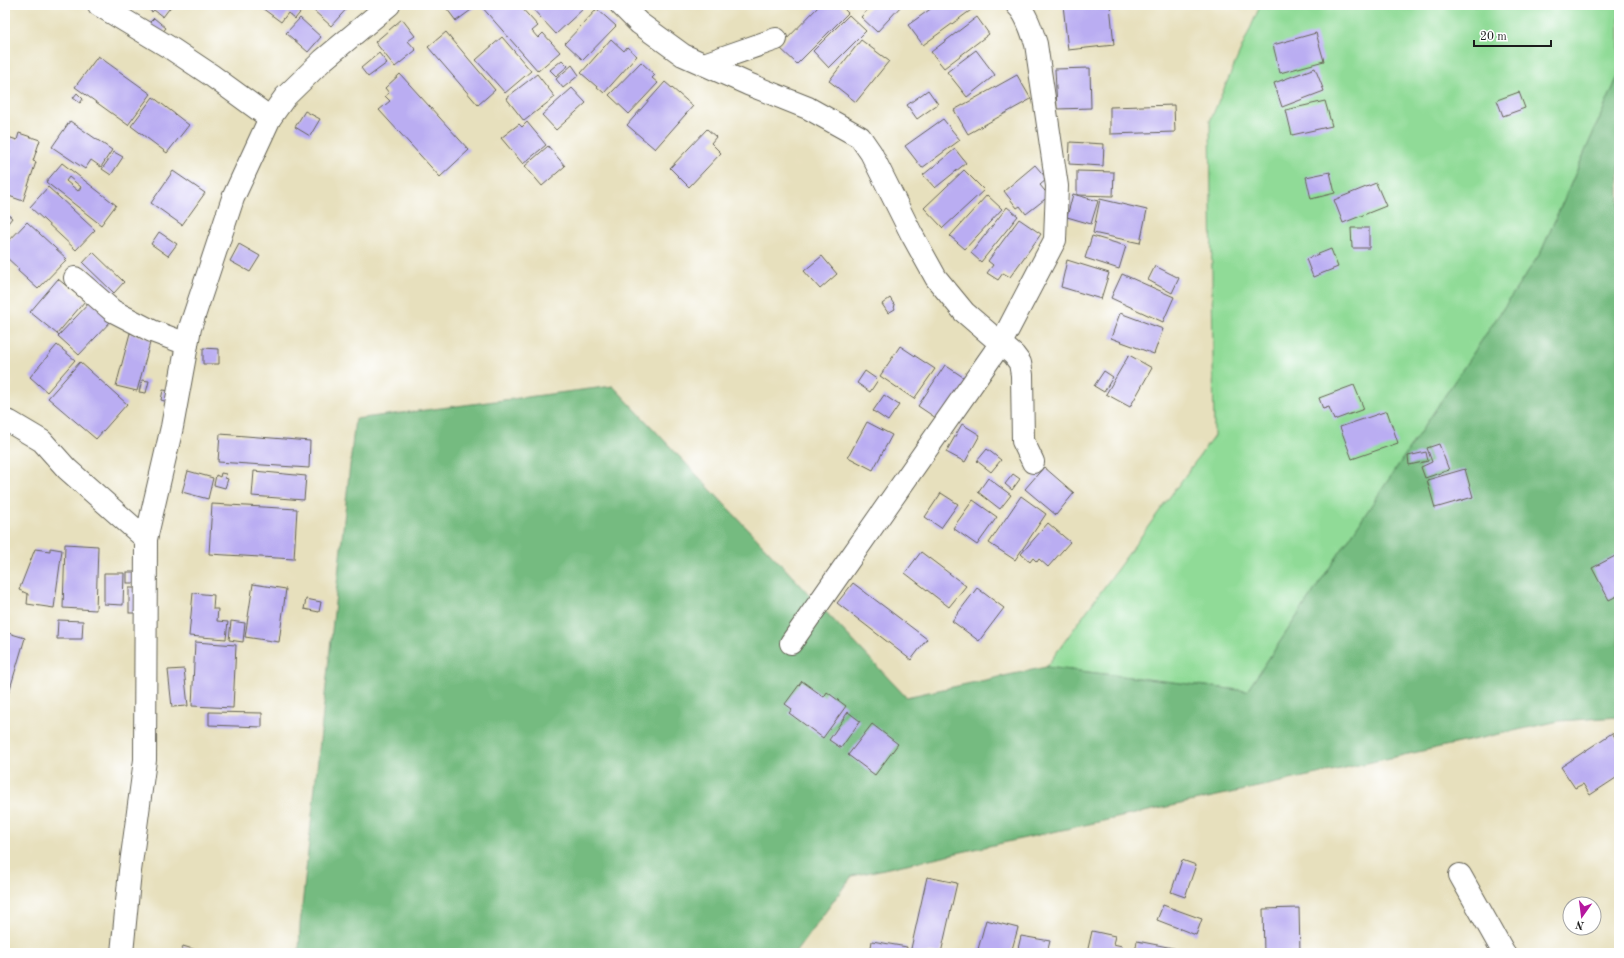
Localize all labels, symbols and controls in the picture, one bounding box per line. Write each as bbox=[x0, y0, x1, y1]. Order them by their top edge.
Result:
scale bar bbox=[1474, 22, 1551, 48]
text: 20 m bbox=[1480, 31, 1507, 43]
north arrow bbox=[1562, 896, 1602, 936]
text: N bbox=[1574, 918, 1585, 931]

